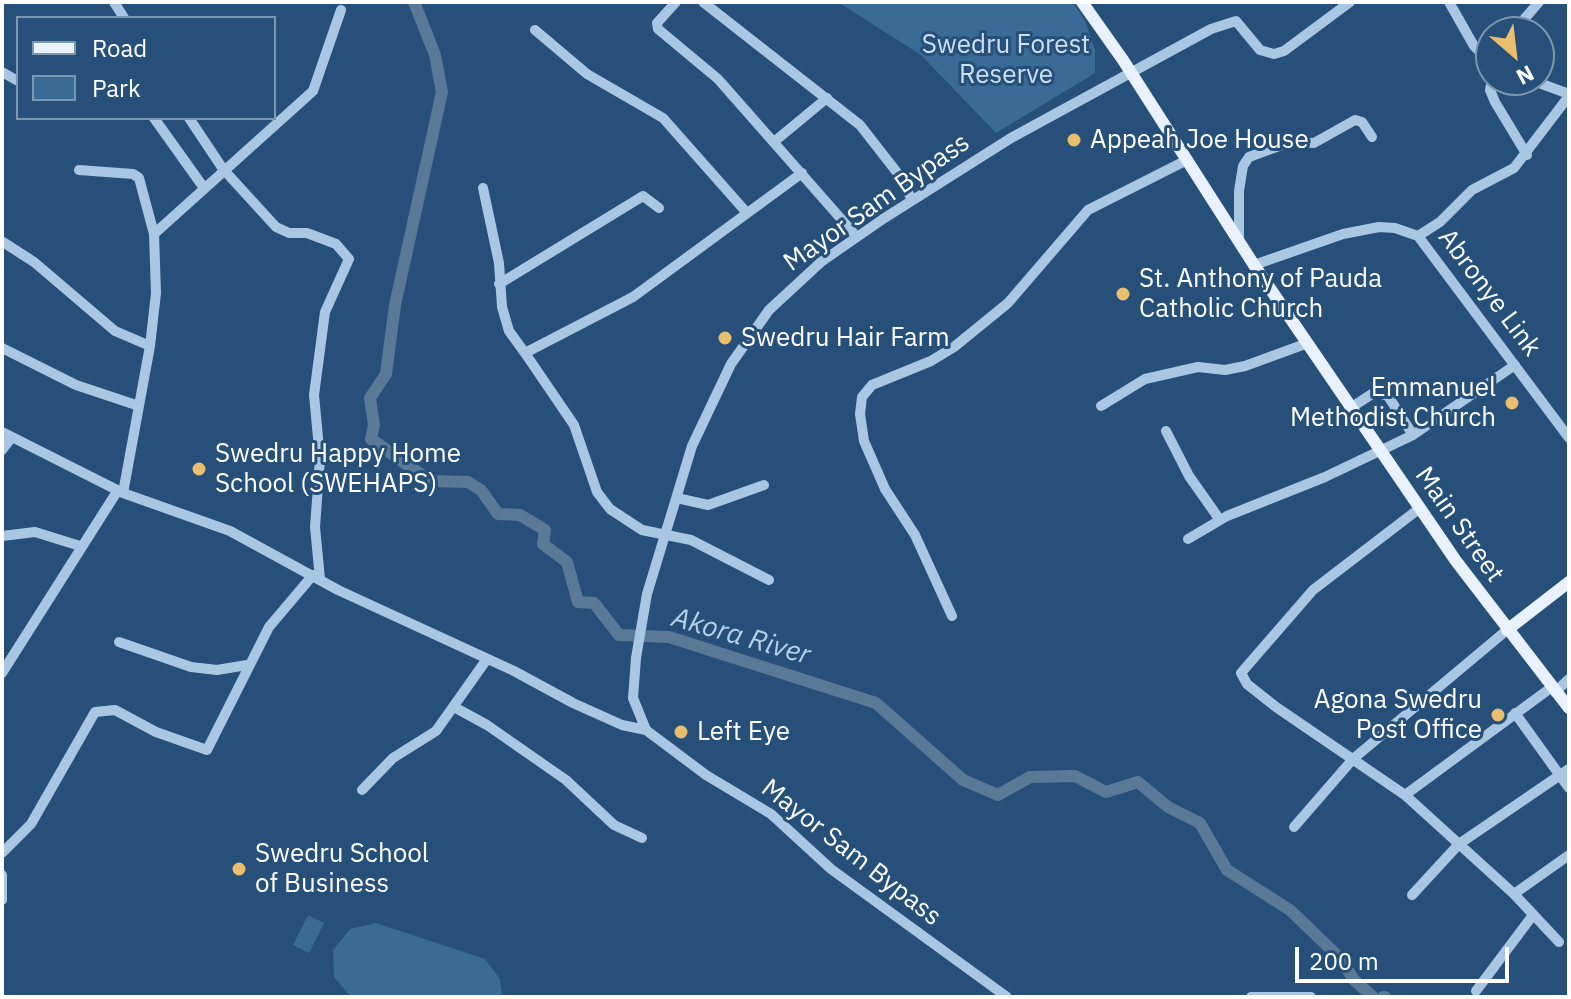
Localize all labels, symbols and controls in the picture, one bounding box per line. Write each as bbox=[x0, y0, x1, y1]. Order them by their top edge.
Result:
legend bbox=[16, 16, 276, 120]
north arrow bbox=[1475, 16, 1555, 96]
park label: Swedru Forest Reserve bbox=[922, 29, 1090, 90]
text: Road bbox=[92, 32, 147, 64]
text: N bbox=[1512, 59, 1539, 92]
text: Park bbox=[92, 72, 141, 104]
place label: Appeah Joe House bbox=[1090, 124, 1309, 156]
street label: Mayor Sam Bypass bbox=[778, 127, 976, 279]
marker: Appeah Joe House bbox=[1065, 131, 1083, 149]
street label: Abronye Link bbox=[1431, 223, 1547, 363]
place label: St. Anthony of Pauda Catholic Church bbox=[1139, 263, 1382, 324]
marker: St. Anthony of Pauda Catholic Church bbox=[1114, 285, 1132, 303]
place label: Swedru Hair Farm bbox=[741, 322, 950, 354]
marker: Swedru Hair Farm bbox=[716, 329, 734, 347]
place label: Emmanuel Methodist Church bbox=[1290, 372, 1496, 434]
marker: Emmanuel Methodist Church bbox=[1503, 394, 1521, 412]
place label: Swedru Happy Home School (SWEHAPS) bbox=[215, 438, 461, 500]
marker: Swedru Happy Home School (SWEHAPS) bbox=[190, 460, 208, 478]
street label: Main Street bbox=[1408, 461, 1510, 589]
water label: Akora River bbox=[668, 601, 814, 673]
place label: Agona Swedru Post Office bbox=[1314, 684, 1482, 746]
marker: Agona Swedru Post Office bbox=[1489, 706, 1507, 724]
place label: Left Eye bbox=[697, 716, 790, 748]
marker: Left Eye bbox=[672, 723, 690, 741]
street label: Mayor Sam Bypass bbox=[755, 773, 947, 933]
place label: Swedru School of Business bbox=[255, 838, 429, 900]
marker: Swedru School of Business bbox=[230, 860, 248, 878]
scale bar bbox=[1299, 931, 1513, 981]
text: 200 m bbox=[1309, 945, 1379, 977]

